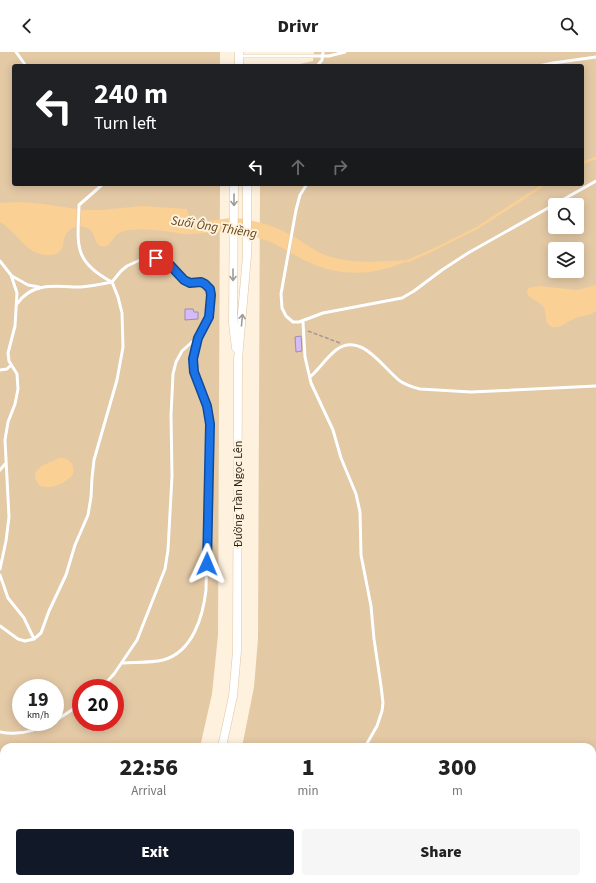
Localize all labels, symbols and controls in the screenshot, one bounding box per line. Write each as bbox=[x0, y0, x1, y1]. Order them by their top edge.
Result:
text: Drivr bbox=[278, 14, 318, 39]
icon: back bbox=[16, 15, 38, 37]
icon: search bbox=[558, 15, 580, 37]
text: 240 m bbox=[94, 74, 168, 114]
icon: left bbox=[28, 80, 80, 132]
text: Turn left bbox=[94, 111, 156, 136]
icon: left bbox=[245, 156, 267, 178]
icon: ahead bbox=[287, 156, 309, 178]
icon: right bbox=[329, 156, 351, 178]
one-way arrow bbox=[230, 193, 238, 206]
map controls bbox=[548, 198, 584, 278]
button: search bbox=[548, 198, 584, 234]
water label: Suối Ông Thiềng bbox=[170, 211, 258, 243]
pin bbox=[139, 241, 173, 275]
button: layers bbox=[548, 242, 584, 278]
icon: arrive bbox=[145, 247, 167, 269]
one-way arrow bbox=[229, 268, 237, 281]
one-way arrow bbox=[238, 314, 245, 327]
street label: Đường Trần Ngọc Lên bbox=[230, 441, 247, 547]
position arrow bbox=[186, 543, 228, 585]
speed limit sign: 20 bbox=[72, 679, 124, 731]
text: 19 bbox=[27, 686, 49, 714]
text: km/h bbox=[27, 708, 49, 722]
text: 22:56 bbox=[119, 750, 178, 785]
text: 1 bbox=[302, 750, 315, 785]
text: 300 bbox=[438, 750, 477, 785]
text: Arrival bbox=[131, 782, 166, 800]
text: min bbox=[298, 782, 319, 800]
text: m bbox=[452, 782, 463, 800]
button: Exit bbox=[16, 829, 294, 875]
button: Share bbox=[302, 829, 580, 875]

